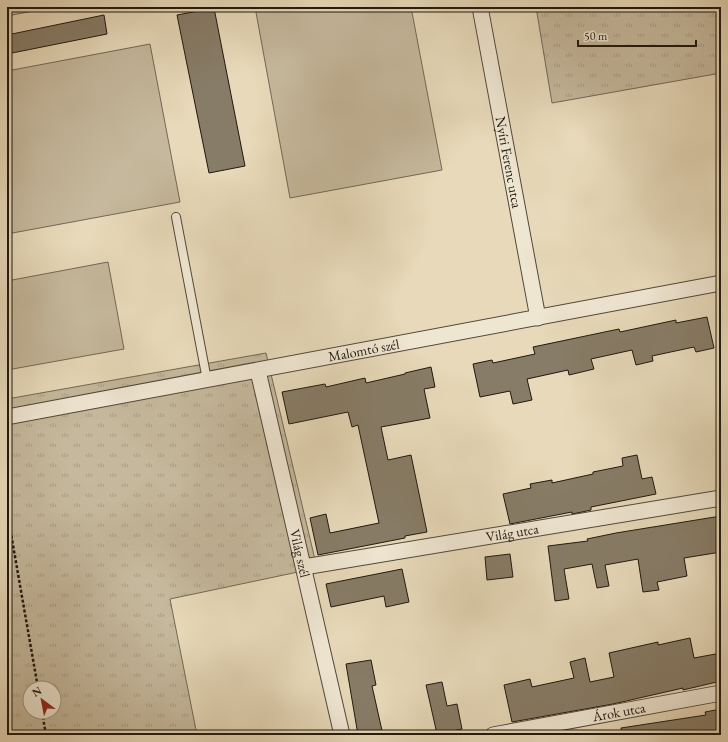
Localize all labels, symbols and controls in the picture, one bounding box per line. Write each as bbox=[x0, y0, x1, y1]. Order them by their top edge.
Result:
scale bar bbox=[578, 22, 696, 48]
text: 50 m bbox=[584, 28, 608, 44]
street label: Nyíri Ferenc utca bbox=[492, 115, 526, 210]
street label: Malomtó szél bbox=[327, 334, 401, 366]
street label: Világ utca bbox=[484, 519, 540, 546]
street label: Világ szél bbox=[286, 527, 314, 580]
north arrow bbox=[22, 680, 62, 720]
text: N bbox=[29, 683, 44, 700]
street label: Árok utca bbox=[590, 698, 647, 726]

